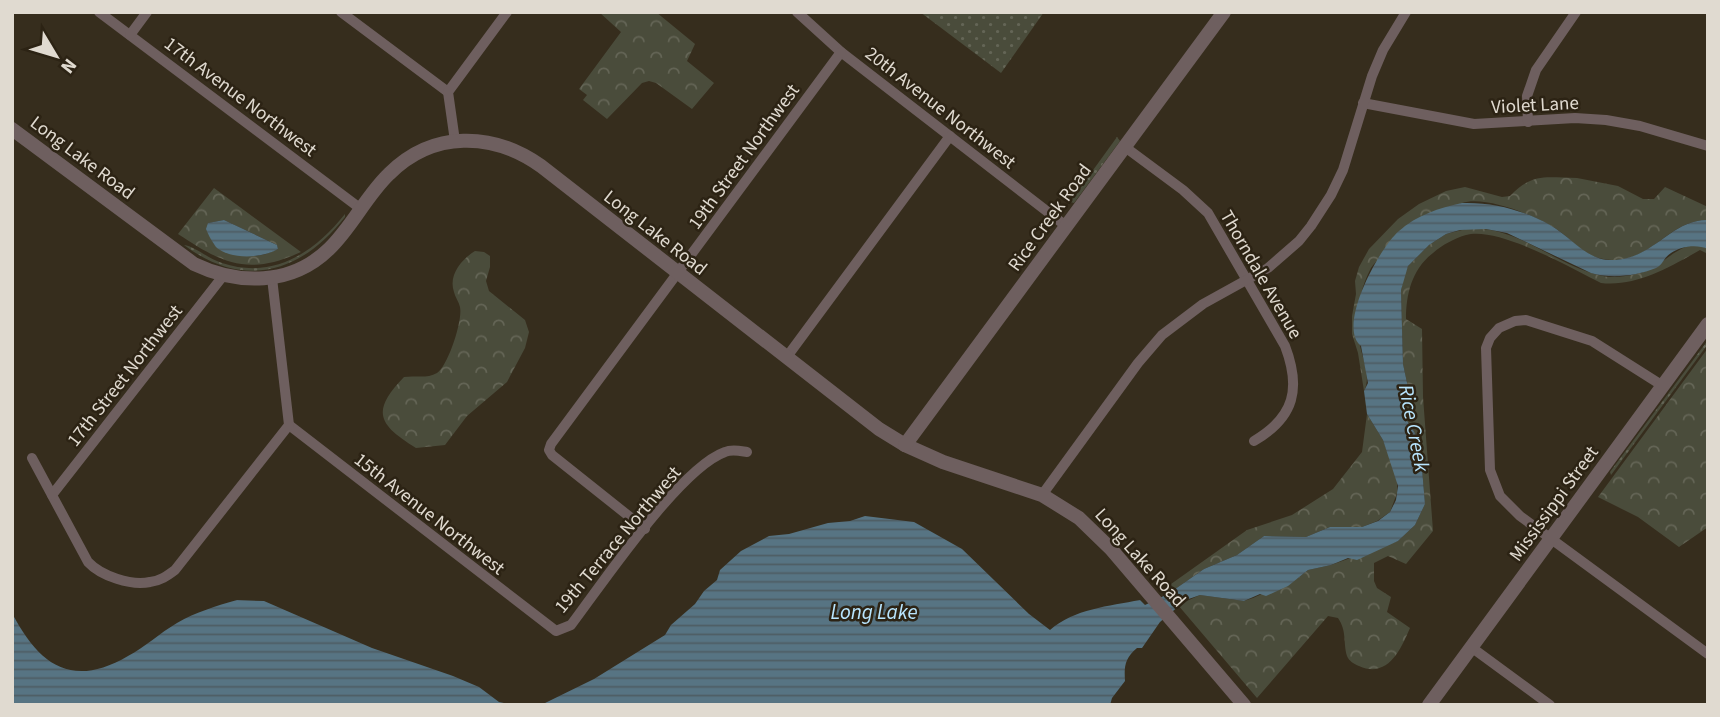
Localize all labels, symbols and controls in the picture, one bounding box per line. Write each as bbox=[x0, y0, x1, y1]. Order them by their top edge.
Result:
north arrow bbox=[21, 21, 91, 91]
street label: 17th Avenue Northwest bbox=[158, 31, 322, 164]
street label: 20th Avenue Northwest bbox=[859, 41, 1022, 176]
text: N bbox=[54, 52, 83, 79]
street label: 19th Street Northwest bbox=[682, 78, 807, 235]
street label: Violet Lane bbox=[1491, 90, 1580, 121]
street label: Long Lake Road bbox=[24, 110, 140, 207]
street label: Rice Creek Road bbox=[1002, 159, 1098, 277]
street label: Long Lake Road bbox=[598, 184, 713, 282]
street label: Thorndale Avenue bbox=[1213, 205, 1309, 344]
street label: 17th Street Northwest bbox=[61, 299, 190, 453]
water label: Rice Creek bbox=[1391, 382, 1437, 475]
street label: Mississippi Street bbox=[1503, 440, 1606, 567]
street label: 15th Avenue Northwest bbox=[348, 447, 511, 582]
street label: 19th Terrace Northwest bbox=[548, 460, 688, 619]
street label: Long Lake Road bbox=[1088, 503, 1192, 613]
water label: Long Lake bbox=[831, 597, 917, 627]

